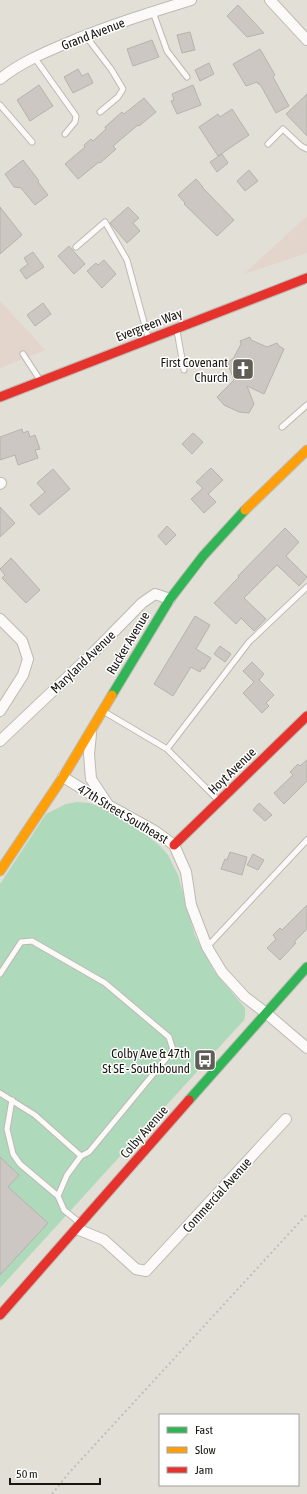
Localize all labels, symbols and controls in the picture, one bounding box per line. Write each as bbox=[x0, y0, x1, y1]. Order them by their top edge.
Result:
street label: Grand Avenue bbox=[59, 15, 127, 53]
street label: Evergreen Way bbox=[114, 305, 185, 345]
place label: First Covenant Church bbox=[160, 355, 228, 385]
church icon: First Covenant Church bbox=[230, 356, 256, 382]
street label: Rucker Avenue bbox=[103, 609, 153, 677]
street label: Maryland Avenue bbox=[48, 627, 118, 696]
street label: Hoyt Avenue bbox=[205, 745, 259, 797]
street label: 47th Street Southeast bbox=[75, 781, 171, 847]
place label: Colby Ave & 47th St SE - Southbound bbox=[102, 1046, 190, 1076]
bus stop icon: Colby Ave & 47th St SE - Southbound bbox=[192, 1047, 218, 1073]
street label: Colby Avenue bbox=[117, 1103, 171, 1161]
street label: Commercial Avenue bbox=[179, 1154, 255, 1235]
legend bbox=[159, 1414, 299, 1486]
text: Fast bbox=[195, 1423, 213, 1437]
text: Slow bbox=[195, 1443, 216, 1457]
scale bar bbox=[10, 1460, 100, 1486]
text: Jam bbox=[195, 1463, 213, 1477]
text: 50 m bbox=[16, 1467, 38, 1481]

